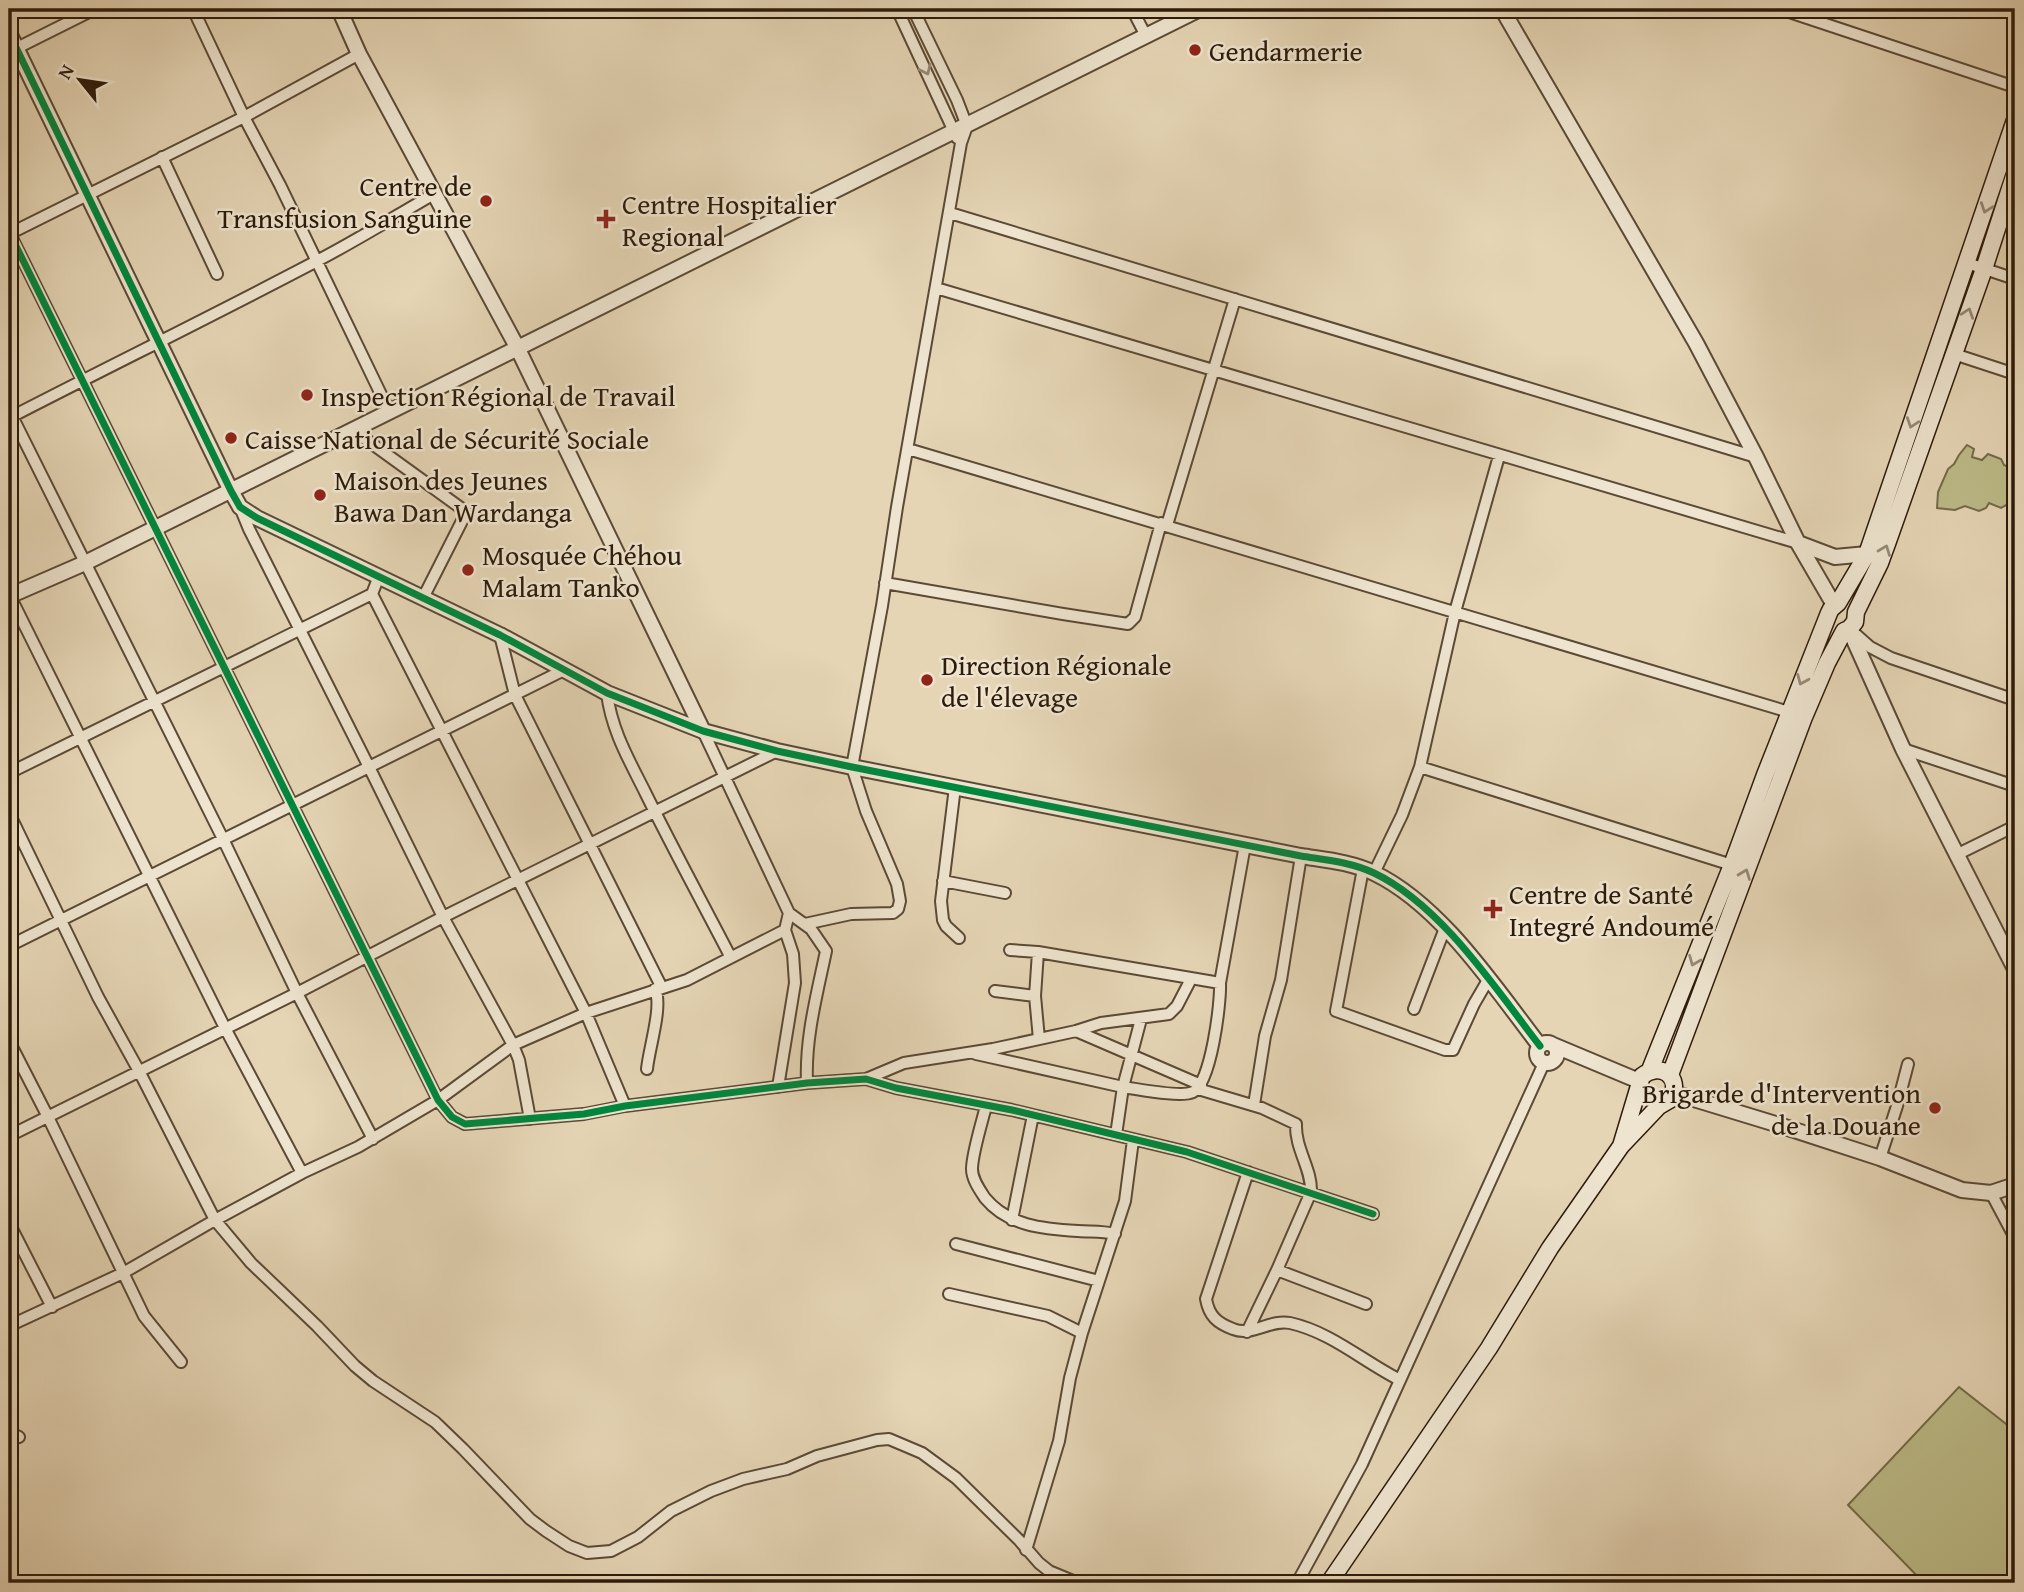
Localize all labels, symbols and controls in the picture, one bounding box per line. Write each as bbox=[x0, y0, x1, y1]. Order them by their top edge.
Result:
place label: Gendarmerie bbox=[1209, 30, 1363, 71]
marker: Gendarmerie bbox=[1187, 42, 1203, 58]
north arrow bbox=[46, 46, 116, 116]
text: N bbox=[50, 59, 81, 84]
one-way arrow bbox=[918, 63, 932, 75]
place label: Centre de Transfusion Sanguine bbox=[217, 165, 472, 238]
place label: Centre Hospitalier Regional bbox=[622, 183, 837, 256]
marker: Centre de Transfusion Sanguine bbox=[478, 193, 494, 209]
one-way arrow bbox=[1980, 202, 1994, 214]
marker: Centre Hospitalier Regional bbox=[596, 209, 616, 229]
one-way arrow bbox=[1960, 307, 1974, 319]
place label: Inspection Régional de Travail bbox=[321, 375, 676, 416]
marker: Inspection Régional de Travail bbox=[299, 387, 315, 403]
one-way arrow bbox=[1906, 417, 1920, 429]
place label: Caisse National de Sécurité Sociale bbox=[245, 418, 649, 459]
marker: Caisse National de Sécurité Sociale bbox=[223, 430, 239, 446]
place label: Maison des Jeunes Bawa Dan Wardanga bbox=[334, 459, 573, 532]
marker: Maison des Jeunes Bawa Dan Wardanga bbox=[312, 487, 328, 503]
place label: Mosquée Chéhou Malam Tanko bbox=[482, 534, 682, 607]
one-way arrow bbox=[1876, 545, 1890, 557]
marker: Mosquée Chéhou Malam Tanko bbox=[460, 562, 476, 578]
place label: Direction Régionale de l'élevage bbox=[941, 644, 1172, 717]
marker: Direction Régionale de l'élevage bbox=[919, 672, 935, 688]
one-way arrow bbox=[1797, 674, 1811, 686]
one-way arrow bbox=[1736, 868, 1750, 880]
place label: Centre de Santé Integré Andoumé bbox=[1509, 873, 1714, 946]
marker: Centre de Santé Integré Andoumé bbox=[1483, 899, 1503, 919]
one-way arrow bbox=[1688, 955, 1702, 967]
place label: Brigarde d'Intervention de la Douane bbox=[1642, 1072, 1921, 1145]
marker: Brigarde d'Intervention de la Douane bbox=[1927, 1100, 1943, 1116]

